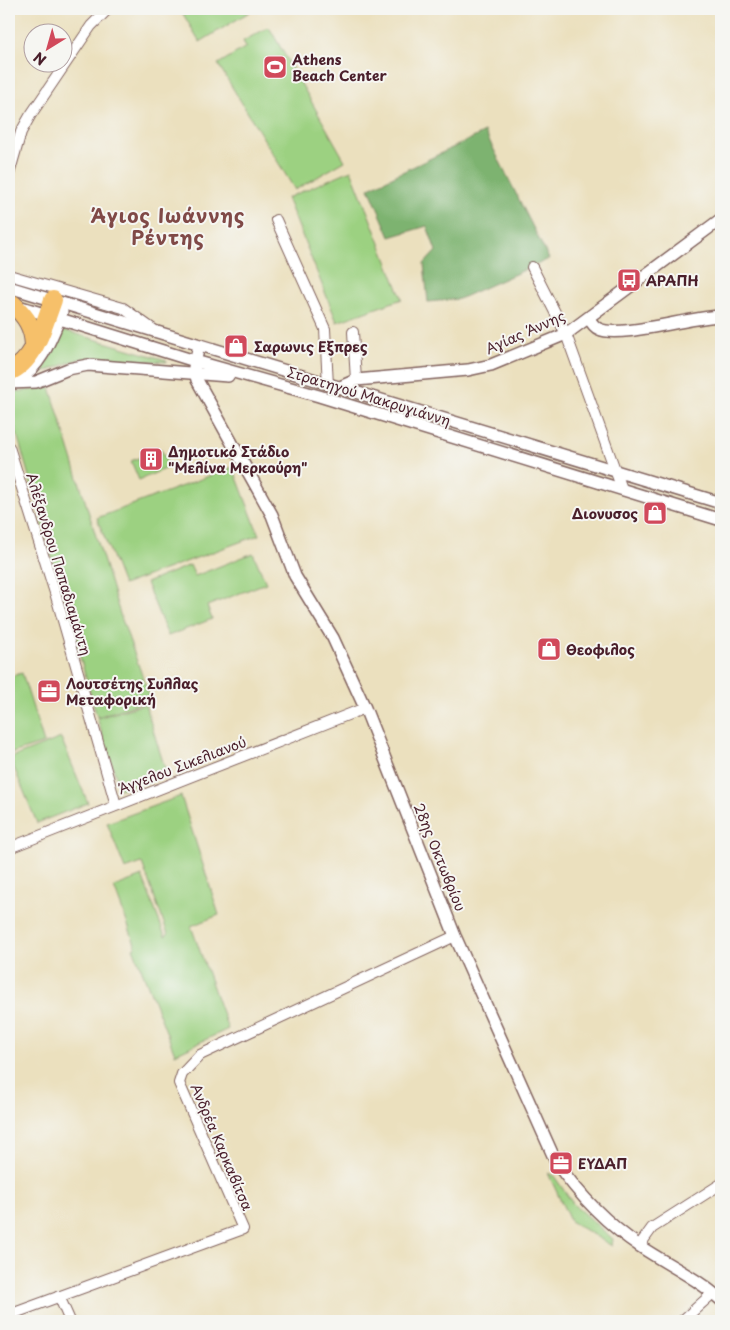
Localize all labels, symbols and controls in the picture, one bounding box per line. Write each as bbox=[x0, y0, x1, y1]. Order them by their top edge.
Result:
north arrow bbox=[22, 22, 72, 72]
text: N bbox=[29, 47, 51, 71]
place label: Athens Beach Center bbox=[291, 49, 388, 86]
sports icon: Athens Beach Center bbox=[262, 54, 288, 80]
district label: Άγιος Ιωάννης Ρέντης bbox=[91, 201, 245, 251]
bus stop icon: ΑΡΑΠΗ bbox=[616, 267, 642, 293]
place label: ΑΡΑΠΗ bbox=[646, 270, 699, 291]
street label: Αγίας Άννης bbox=[482, 305, 568, 359]
shop icon: Σαρωνις Εξπρες bbox=[223, 333, 249, 359]
place label: Σαρωνις Εξπρες bbox=[254, 336, 368, 357]
street label: Στρατηγού Μακρυγιάννη bbox=[285, 361, 453, 431]
place label: Δημοτικό Στάδιο "Μελίνα Μερκούρη" bbox=[168, 441, 308, 478]
building icon: Δημοτικό Στάδιο "Μελίνα Μερκούρη" bbox=[138, 446, 164, 472]
street label: Αλέξανδρου Παπαδιαμάντη bbox=[21, 470, 97, 658]
shop icon: Διονυσος bbox=[642, 500, 668, 526]
place label: Διονυσος bbox=[572, 503, 638, 524]
shop icon: Θεοφιλος bbox=[536, 636, 562, 662]
place label: Θεοφιλος bbox=[566, 639, 635, 660]
place label: Λουτσέτης Συλλας Μεταφορική bbox=[66, 673, 199, 710]
office icon: Λουτσέτης Συλλας Μεταφορική bbox=[36, 678, 62, 704]
street label: Άγγελου Σικελιανού bbox=[115, 731, 249, 799]
street label: 28ης Οκτωβρίου bbox=[409, 800, 471, 914]
street label: Ανδρέα Καρκαβίτσα bbox=[186, 1080, 258, 1214]
office icon: ΕΥΔΑΠ bbox=[548, 1150, 574, 1176]
place label: ΕΥΔΑΠ bbox=[578, 1153, 627, 1174]

